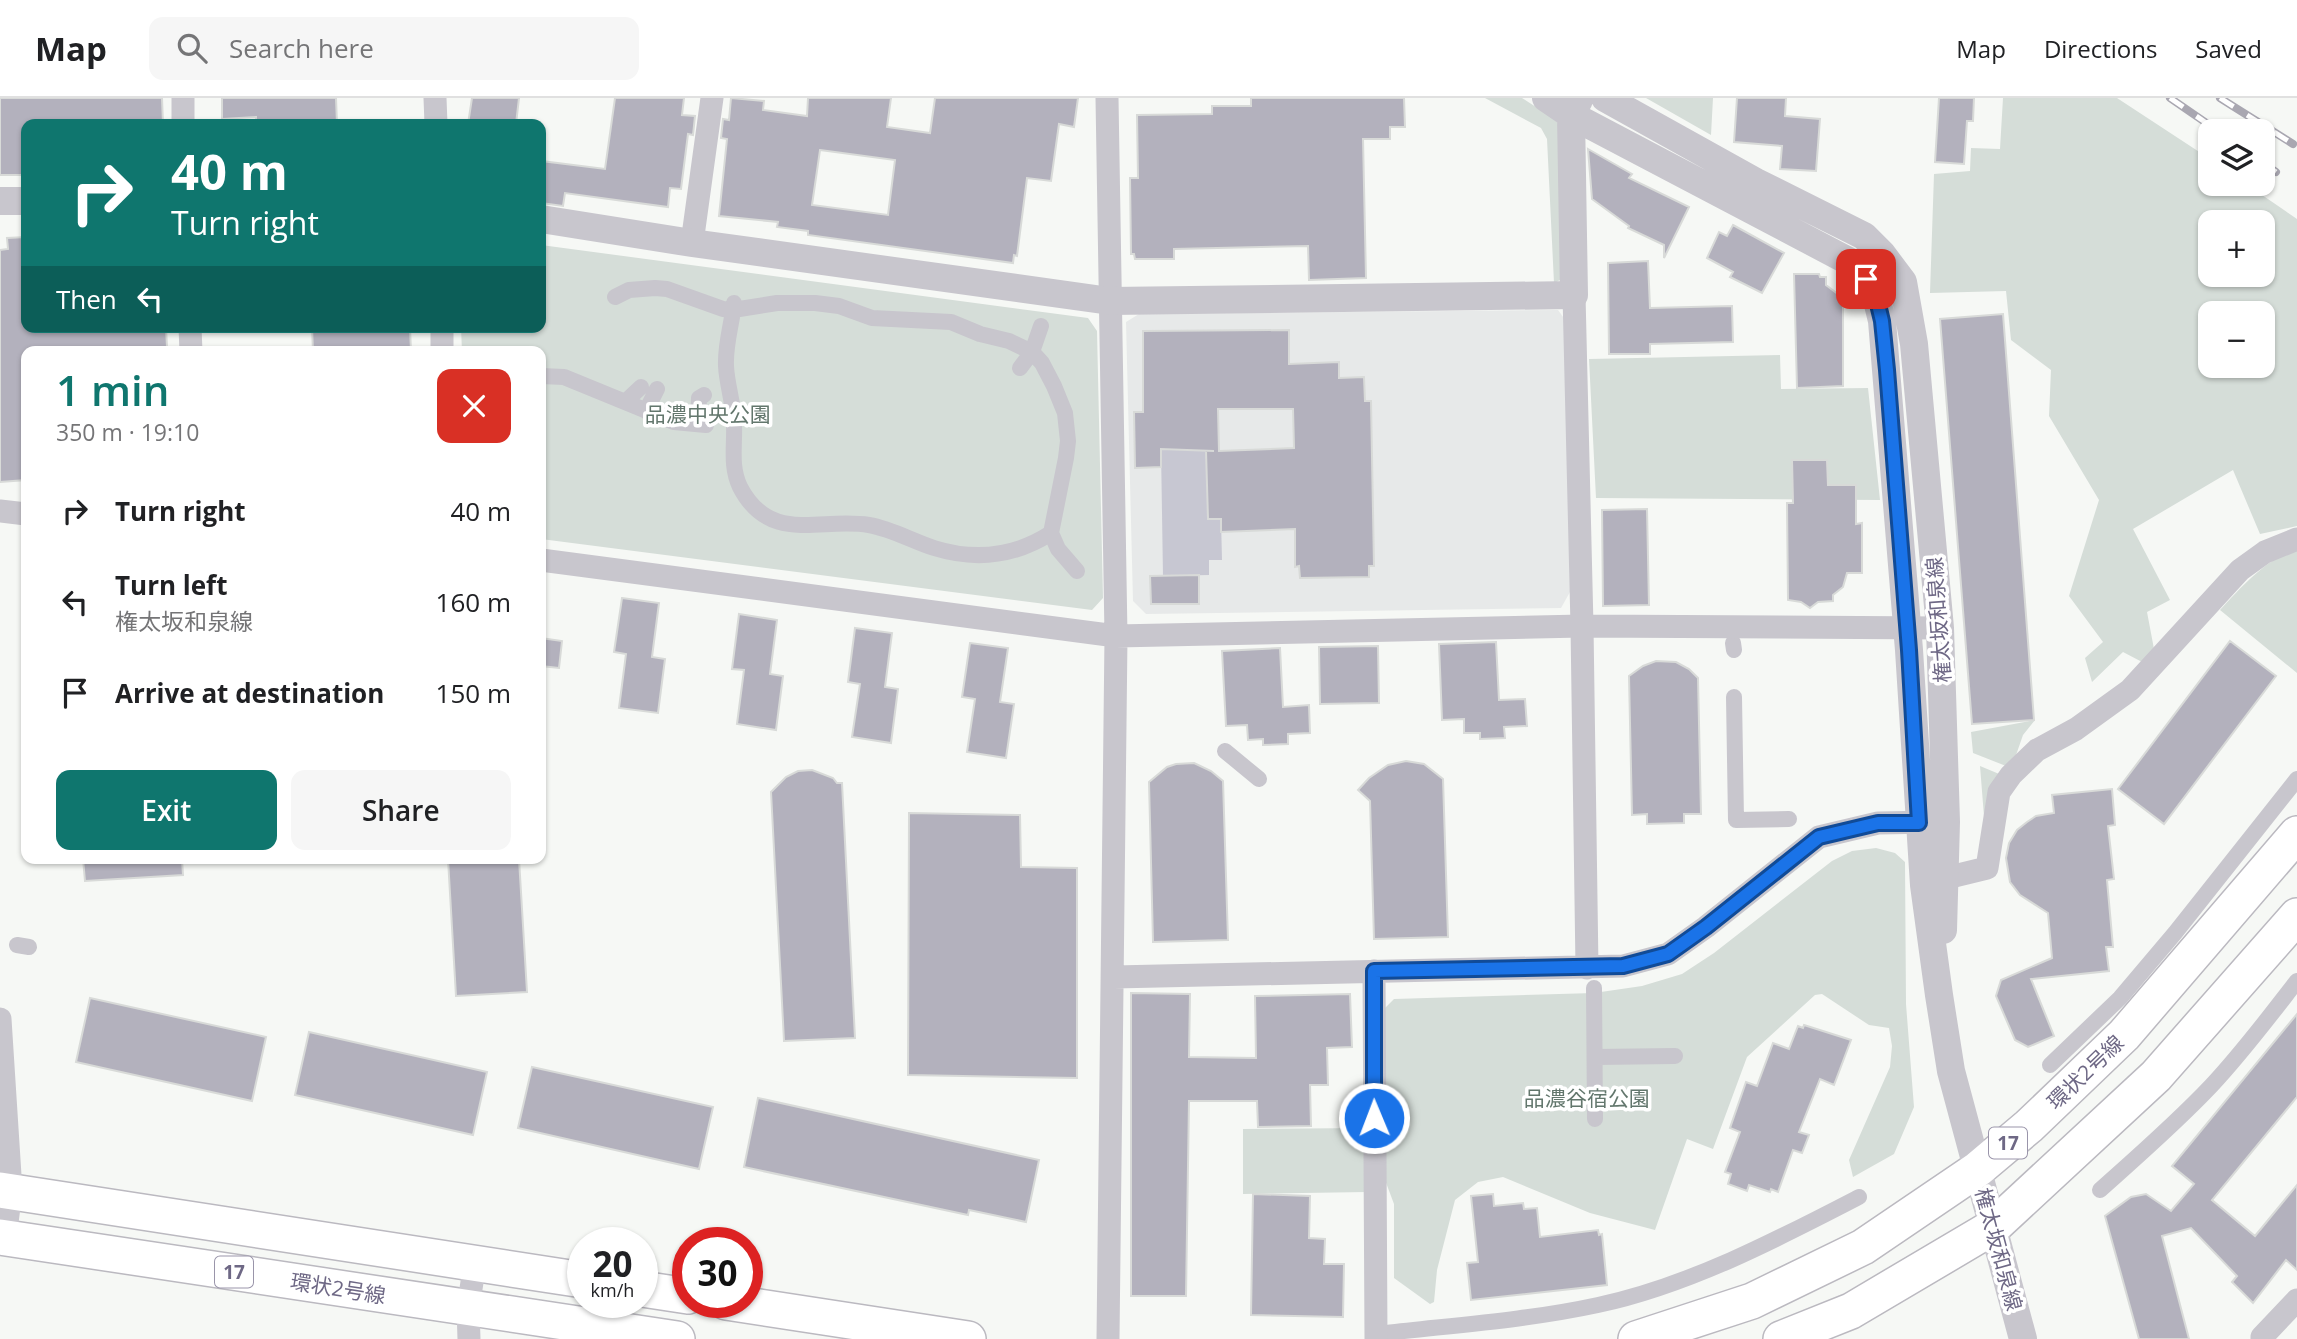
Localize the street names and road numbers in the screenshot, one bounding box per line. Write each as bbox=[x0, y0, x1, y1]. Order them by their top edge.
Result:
street label: 権太坂和泉線 bbox=[1920, 556, 1956, 684]
street label: 環状2号線 bbox=[2041, 1029, 2129, 1115]
road number: 17 bbox=[1989, 1128, 2027, 1158]
street label: 権太坂和泉線 bbox=[1969, 1185, 2029, 1313]
road number: 17 bbox=[215, 1256, 253, 1288]
street label: 環状2号線 bbox=[288, 1267, 388, 1309]

